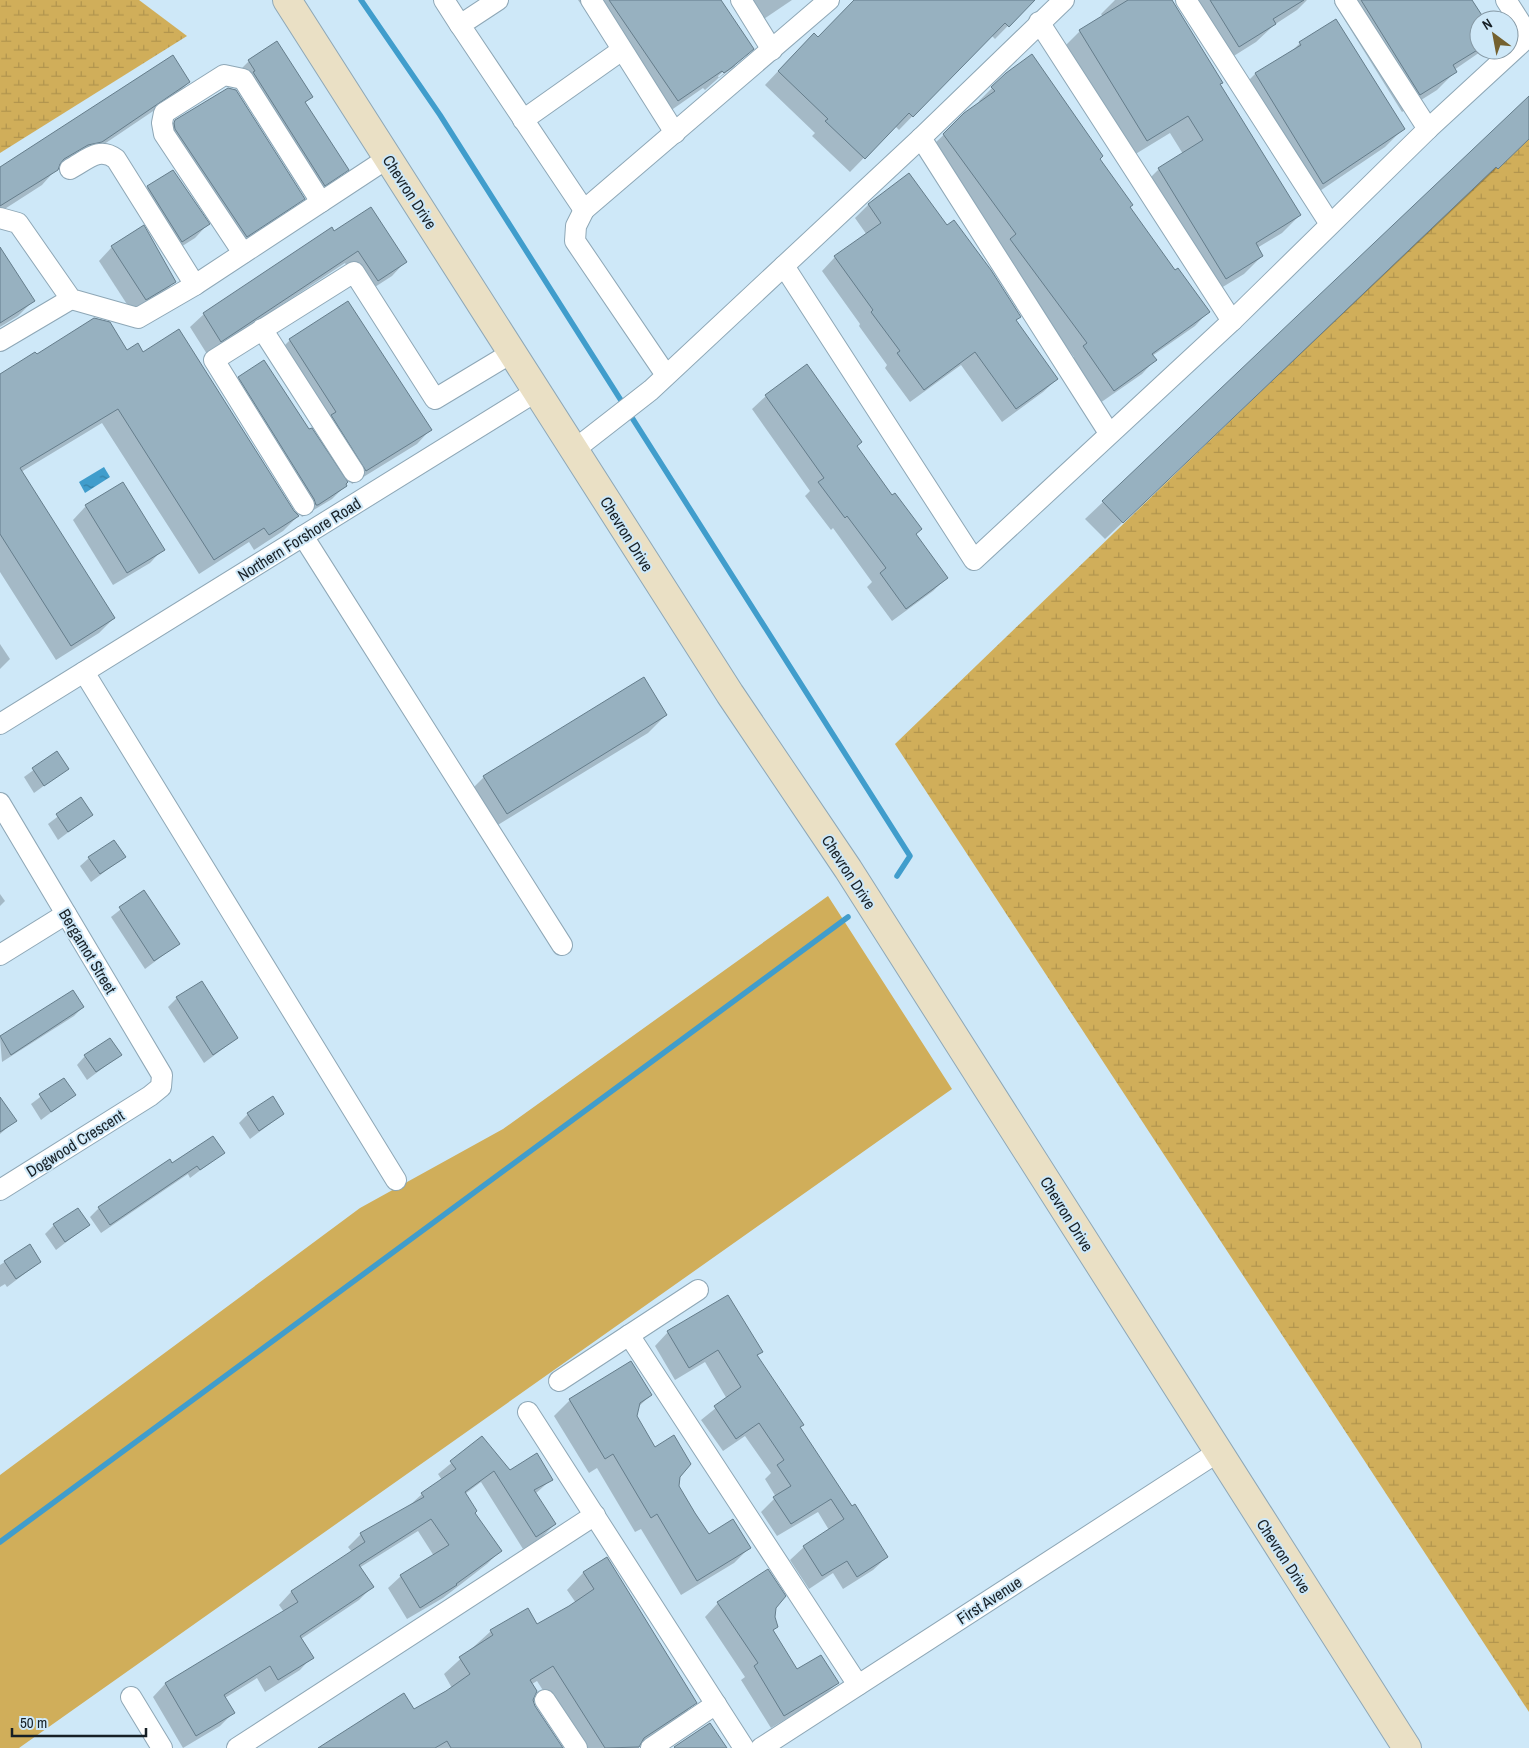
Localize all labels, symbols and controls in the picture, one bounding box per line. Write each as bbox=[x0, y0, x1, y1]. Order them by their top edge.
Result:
north arrow bbox=[1469, 10, 1519, 60]
text: N bbox=[1479, 14, 1495, 34]
street label: Chevron Drive bbox=[378, 151, 442, 233]
street label: Northern Forshore Road bbox=[233, 492, 365, 586]
street label: Chevron Drive bbox=[595, 492, 659, 576]
street label: Chevron Drive bbox=[817, 831, 881, 913]
street label: Bergamot Street bbox=[54, 904, 122, 998]
street label: Dogwood Crescent bbox=[22, 1104, 128, 1182]
street label: Chevron Drive bbox=[1035, 1172, 1099, 1256]
street label: Chevron Drive bbox=[1252, 1515, 1316, 1597]
street label: First Avenue bbox=[952, 1571, 1026, 1629]
scale bar bbox=[12, 1706, 146, 1738]
text: 50 m bbox=[20, 1712, 47, 1733]

